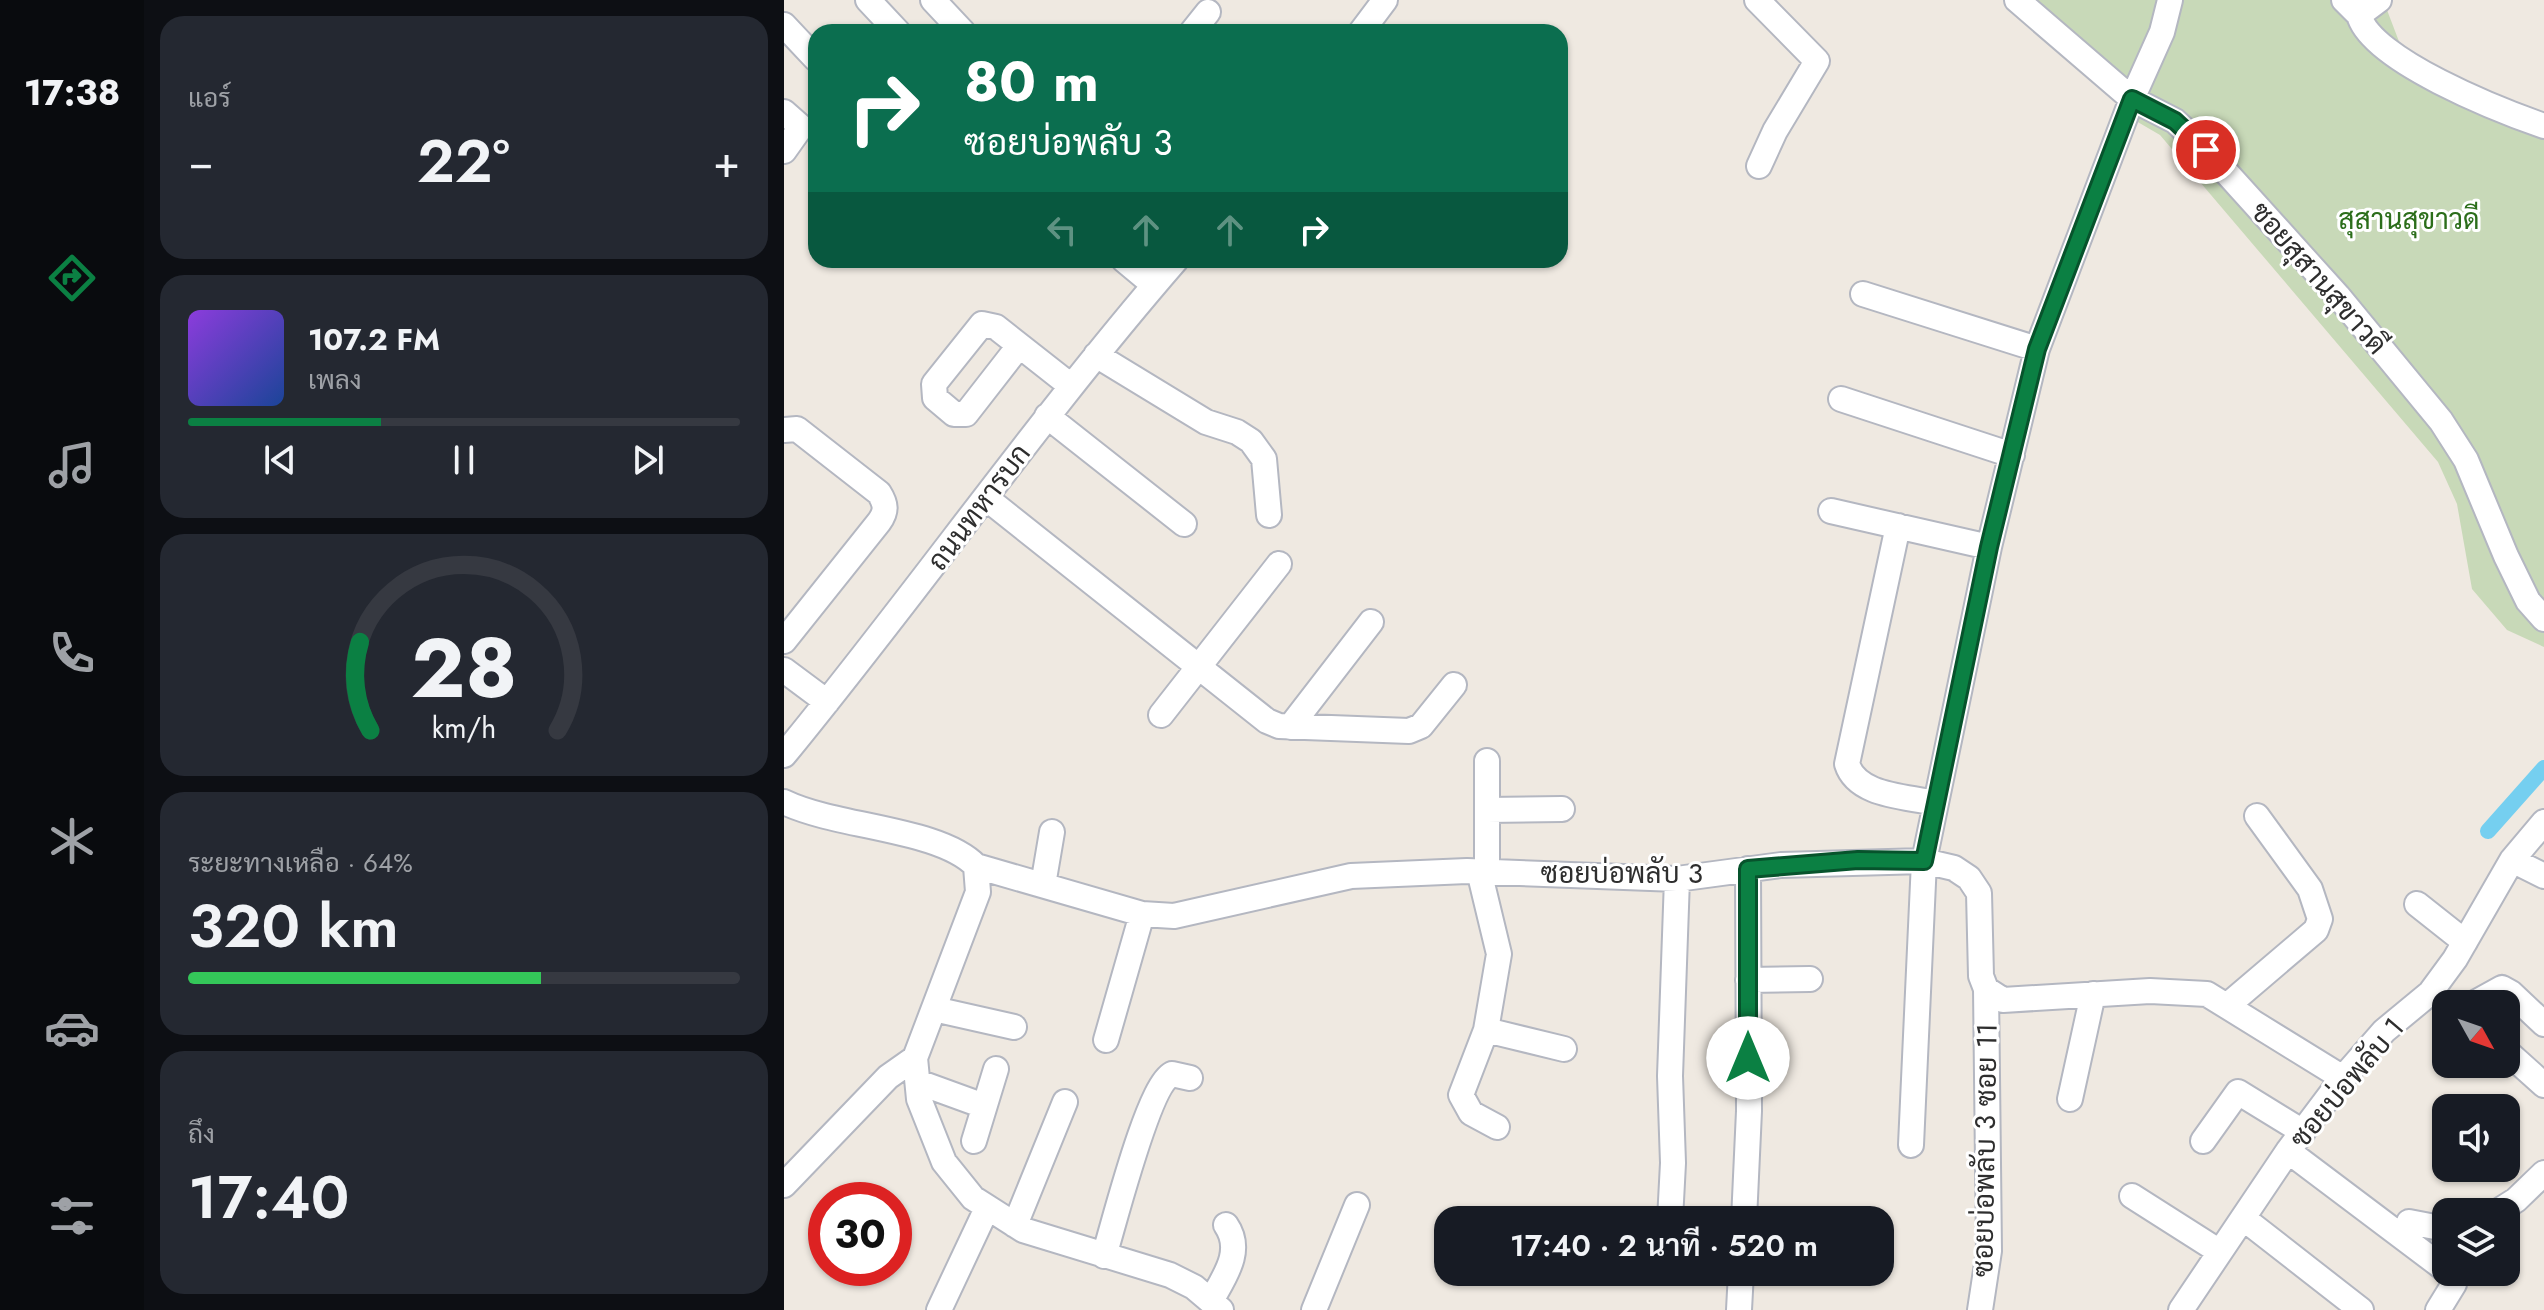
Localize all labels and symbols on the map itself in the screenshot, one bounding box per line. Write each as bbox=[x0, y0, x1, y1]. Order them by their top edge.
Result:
pin bbox=[2172, 116, 2240, 184]
street label: ซอยสุสานสุขาวดี bbox=[2241, 192, 2397, 364]
park label: สุสานสุขาวดี bbox=[2338, 199, 2480, 240]
street label: ถนนทหารบก bbox=[918, 435, 1040, 579]
street label: ซอยบ่อพลับ 3 bbox=[1541, 853, 1703, 894]
north arrow bbox=[2432, 990, 2520, 1078]
street label: ซอยบ่อพลับ 1 bbox=[2280, 1009, 2414, 1157]
position arrow bbox=[1706, 1016, 1790, 1100]
street label: ซอยบ่อพลับ 3 ซอย 11 bbox=[1962, 1023, 2008, 1277]
speed limit sign: 30 bbox=[808, 1182, 912, 1286]

